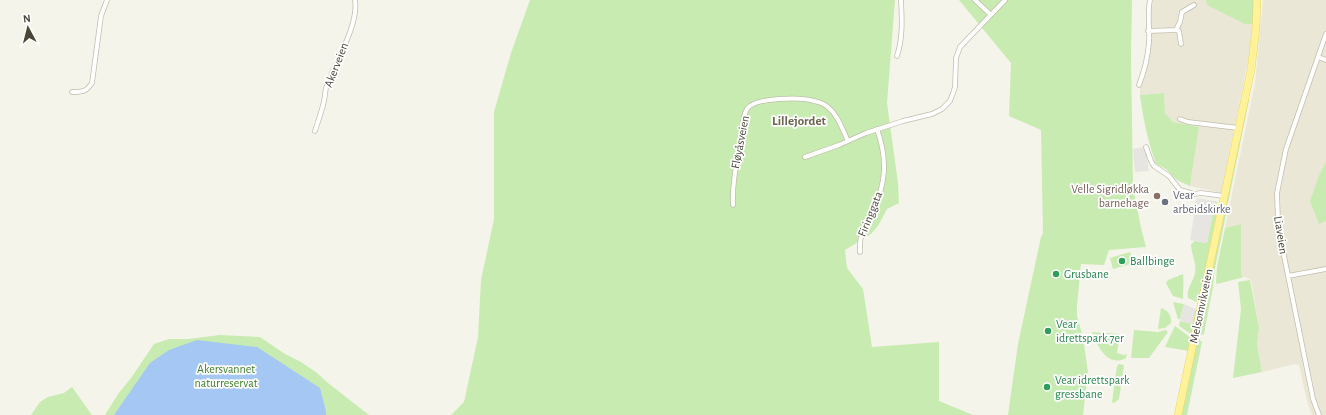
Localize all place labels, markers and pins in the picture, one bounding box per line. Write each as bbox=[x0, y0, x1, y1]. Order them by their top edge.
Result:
place label: Velle Sigridløkka barnehage bbox=[1071, 183, 1149, 209]
place label: Vear arbeidskirke bbox=[1173, 189, 1231, 215]
marker: Velle Sigridløkka barnehage bbox=[1152, 191, 1162, 201]
marker: Vear arbeidskirke bbox=[1160, 197, 1170, 207]
place label: Ballbinge bbox=[1130, 255, 1175, 267]
marker: Ballbinge bbox=[1117, 256, 1127, 266]
place label: Grusbane bbox=[1064, 268, 1109, 280]
marker: Grusbane bbox=[1051, 269, 1061, 279]
place label: Vear idrettspark 7er bbox=[1056, 318, 1124, 344]
marker: Vear idrettspark 7er bbox=[1043, 326, 1053, 336]
place label: Vear idrettspark gressbane bbox=[1055, 374, 1130, 400]
marker: Vear idrettspark gressbane bbox=[1042, 382, 1052, 392]

